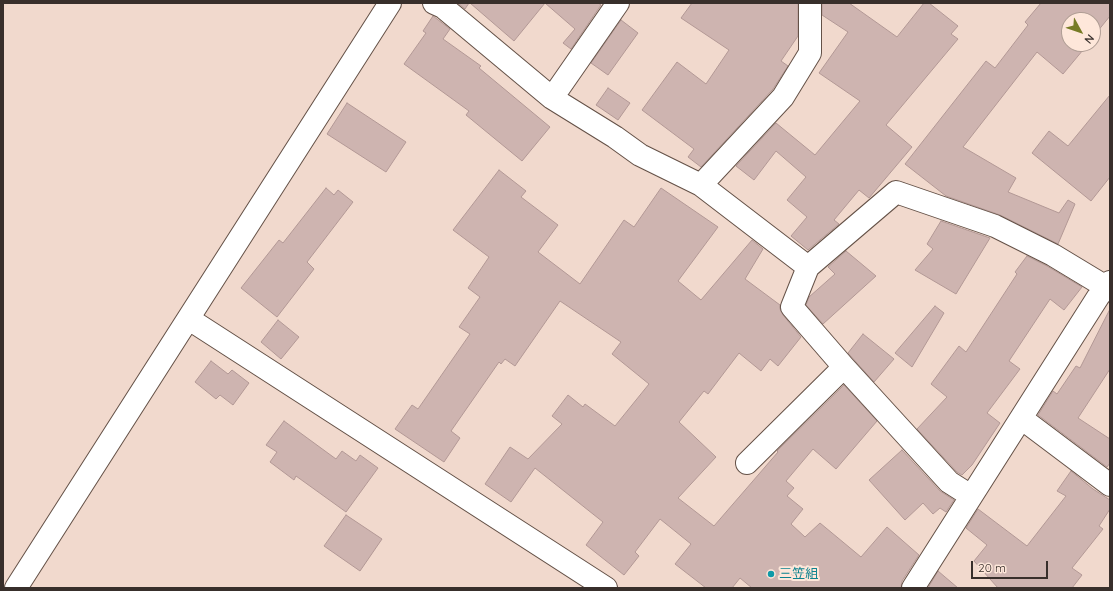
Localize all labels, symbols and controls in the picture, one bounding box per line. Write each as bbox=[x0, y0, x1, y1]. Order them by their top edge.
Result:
north arrow bbox=[1061, 12, 1101, 52]
text: N bbox=[1081, 31, 1097, 47]
scale bar bbox=[973, 553, 1050, 579]
text: 20 m bbox=[978, 560, 1006, 575]
place label: 三笠組 bbox=[779, 566, 818, 582]
marker: 三笠組 bbox=[766, 569, 776, 579]

